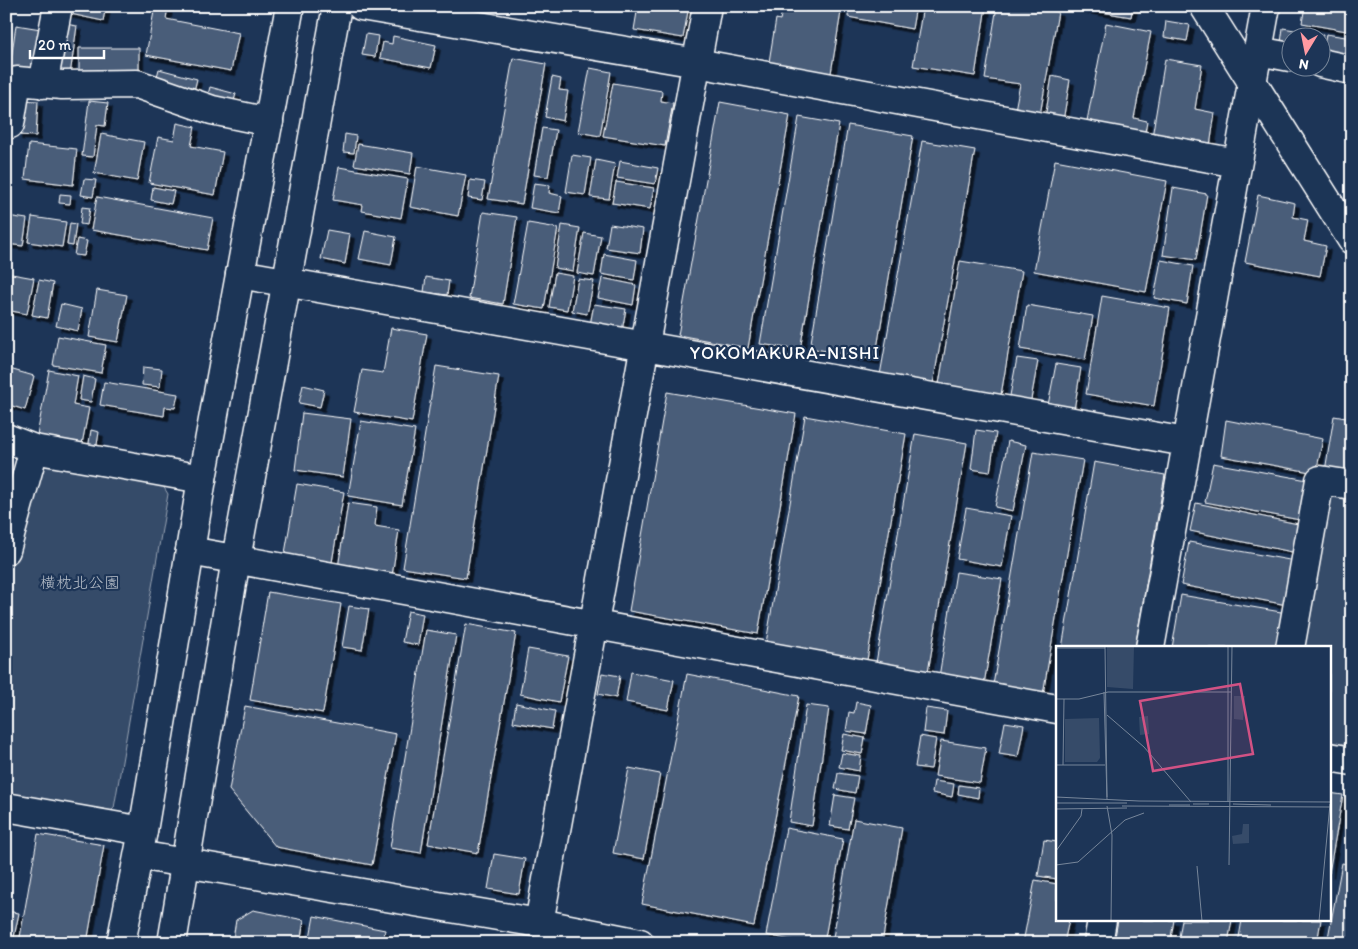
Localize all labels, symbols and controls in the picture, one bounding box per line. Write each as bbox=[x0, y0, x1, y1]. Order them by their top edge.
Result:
scale bar bbox=[30, 28, 104, 60]
north arrow bbox=[1280, 28, 1330, 78]
text: 20 m bbox=[38, 36, 72, 54]
text: N bbox=[1298, 55, 1310, 74]
district label: YOKOMAKURA-NISHI bbox=[690, 342, 880, 364]
park label: 横枕北公園 bbox=[40, 573, 120, 592]
inset map bbox=[1056, 646, 1330, 922]

